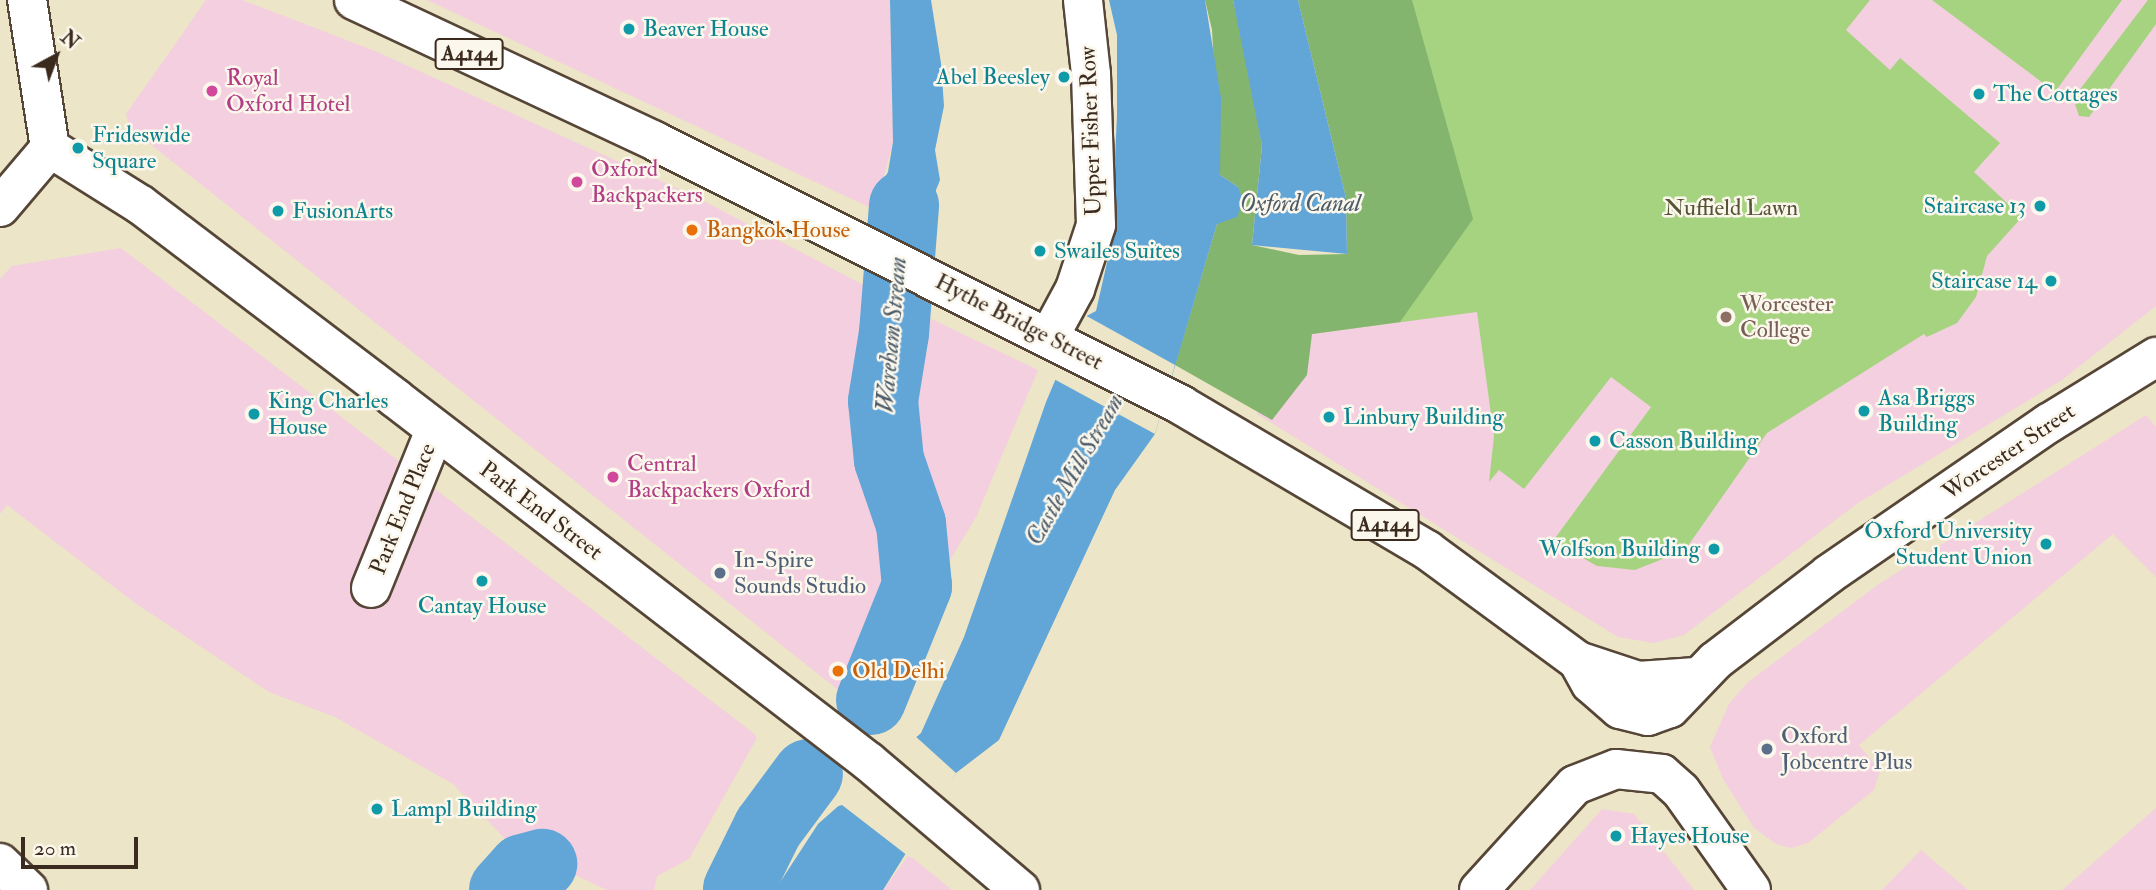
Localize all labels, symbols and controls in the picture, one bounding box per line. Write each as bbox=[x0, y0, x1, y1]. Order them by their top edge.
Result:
place label: Beaver House bbox=[643, 15, 769, 43]
north arrow bbox=[21, 21, 91, 91]
marker: Beaver House bbox=[621, 21, 637, 37]
text: N bbox=[55, 26, 84, 55]
road number: A4144 bbox=[434, 36, 504, 72]
street label: Upper Fisher Row bbox=[1074, 46, 1108, 216]
place label: Abel Beesley bbox=[936, 63, 1050, 91]
place label: Royal Oxford Hotel bbox=[226, 64, 350, 118]
marker: Abel Beesley bbox=[1056, 69, 1072, 85]
place label: The Cottages bbox=[1993, 80, 2118, 108]
marker: Royal Oxford Hotel bbox=[204, 83, 220, 99]
marker: The Cottages bbox=[1971, 86, 1987, 102]
place label: Frideswide Square bbox=[92, 121, 190, 175]
marker: Frideswide Square bbox=[70, 140, 86, 156]
place label: Oxford Backpackers bbox=[591, 155, 703, 209]
marker: Oxford Backpackers bbox=[569, 174, 585, 190]
water label: Oxford Canal bbox=[1239, 190, 1361, 218]
place label: Staircase 13 bbox=[1924, 192, 2026, 220]
park label: Nuffield Lawn bbox=[1664, 194, 1798, 222]
place label: FusionArts bbox=[292, 197, 393, 225]
marker: Staircase 13 bbox=[2032, 198, 2048, 214]
marker: FusionArts bbox=[270, 203, 286, 219]
place label: Bangkok House bbox=[706, 216, 850, 244]
marker: Bangkok House bbox=[684, 222, 700, 238]
place label: Swailes Suites bbox=[1054, 237, 1180, 265]
marker: Swailes Suites bbox=[1032, 243, 1048, 259]
water label: Wareham Stream bbox=[871, 256, 913, 414]
place label: Staircase 14 bbox=[1931, 267, 2037, 295]
street label: Hythe Bridge Street bbox=[930, 268, 1108, 376]
marker: Staircase 14 bbox=[2043, 273, 2059, 289]
place label: Worcester College bbox=[1740, 290, 1833, 344]
marker: Worcester College bbox=[1718, 309, 1734, 325]
place label: Asa Briggs Building bbox=[1878, 384, 1975, 438]
place label: King Charles House bbox=[268, 387, 388, 441]
water label: Castle Mill Stream bbox=[1020, 390, 1130, 550]
street label: Worcester Street bbox=[1938, 398, 2080, 506]
place label: Linbury Building bbox=[1343, 403, 1504, 431]
marker: Asa Briggs Building bbox=[1856, 403, 1872, 419]
marker: King Charles House bbox=[246, 406, 262, 422]
marker: Linbury Building bbox=[1321, 409, 1337, 425]
place label: Casson Building bbox=[1609, 427, 1758, 455]
marker: Casson Building bbox=[1587, 433, 1603, 449]
street label: Park End Place bbox=[364, 439, 442, 579]
place label: Central Backpackers Oxford bbox=[627, 450, 811, 504]
street label: Park End Street bbox=[474, 456, 608, 566]
marker: Central Backpackers Oxford bbox=[605, 469, 621, 485]
road number: A4144 bbox=[1350, 508, 1420, 542]
place label: Oxford University Student Union bbox=[1864, 517, 2032, 571]
place label: Wolfson Building bbox=[1539, 535, 1700, 563]
marker: Oxford University Student Union bbox=[2038, 536, 2054, 552]
marker: Wolfson Building bbox=[1706, 541, 1722, 557]
place label: In-Spire Sounds Studio bbox=[734, 546, 866, 600]
marker: In-Spire Sounds Studio bbox=[712, 565, 728, 581]
marker: Cantay House bbox=[474, 573, 490, 589]
place label: Cantay House bbox=[418, 592, 546, 620]
place label: Old Delhi bbox=[852, 657, 945, 685]
marker: Old Delhi bbox=[830, 663, 846, 679]
place label: Oxford Jobcentre Plus bbox=[1781, 722, 1912, 776]
marker: Oxford Jobcentre Plus bbox=[1759, 741, 1775, 757]
place label: Lampl Building bbox=[391, 795, 537, 823]
marker: Lampl Building bbox=[369, 801, 385, 817]
place label: Hayes House bbox=[1630, 822, 1749, 850]
scale bar bbox=[24, 824, 142, 868]
marker: Hayes House bbox=[1608, 828, 1624, 844]
text: 20 m bbox=[34, 835, 76, 862]

